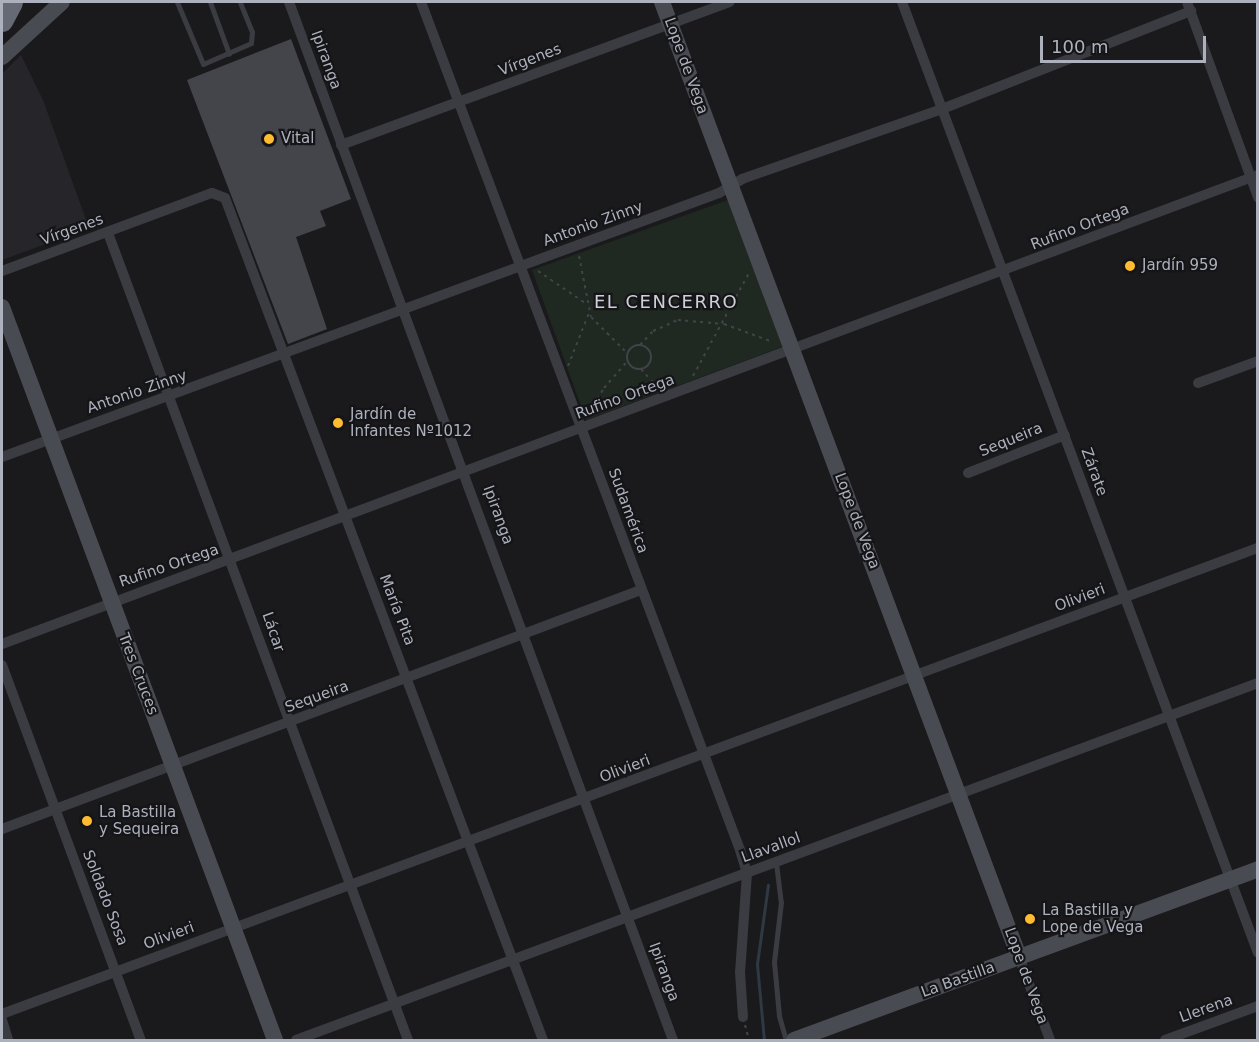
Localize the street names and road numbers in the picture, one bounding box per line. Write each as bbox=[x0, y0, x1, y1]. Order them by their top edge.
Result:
street label: Lope de Vega bbox=[660, 15, 712, 117]
street label: Ipiranga bbox=[307, 28, 345, 92]
street label: Vírgenes bbox=[496, 40, 564, 80]
street label: Antonio Zinny bbox=[541, 198, 645, 250]
street label: Rufino Ortega bbox=[1028, 200, 1132, 254]
street label: Vírgenes bbox=[38, 210, 106, 250]
street label: Antonio Zinny bbox=[85, 366, 189, 418]
street label: Rufino Ortega bbox=[573, 371, 677, 423]
street label: Sequeira bbox=[977, 419, 1045, 461]
street label: Zárate bbox=[1077, 445, 1111, 499]
street label: Sudamérica bbox=[604, 466, 652, 556]
street label: Lope de Vega bbox=[830, 470, 884, 572]
street label: Ipiranga bbox=[479, 483, 517, 547]
street label: Rufino Ortega bbox=[117, 541, 221, 591]
street label: María Pita bbox=[375, 572, 419, 648]
street label: Olivieri bbox=[1052, 580, 1108, 616]
street label: Lácar bbox=[258, 610, 288, 654]
street label: Tres Cruces bbox=[114, 631, 162, 717]
street label: Sequeira bbox=[283, 677, 351, 717]
street label: Olivieri bbox=[597, 751, 653, 787]
street label: Llavallol bbox=[739, 829, 803, 867]
street label: Soldado Sosa bbox=[79, 848, 131, 948]
street label: Olivieri bbox=[141, 919, 197, 953]
street label: Lope de Vega bbox=[1000, 925, 1052, 1027]
street label: Ipiranga bbox=[645, 940, 683, 1004]
street label: La Bastilla bbox=[919, 958, 997, 1002]
street label: Llerena bbox=[1177, 991, 1235, 1027]

